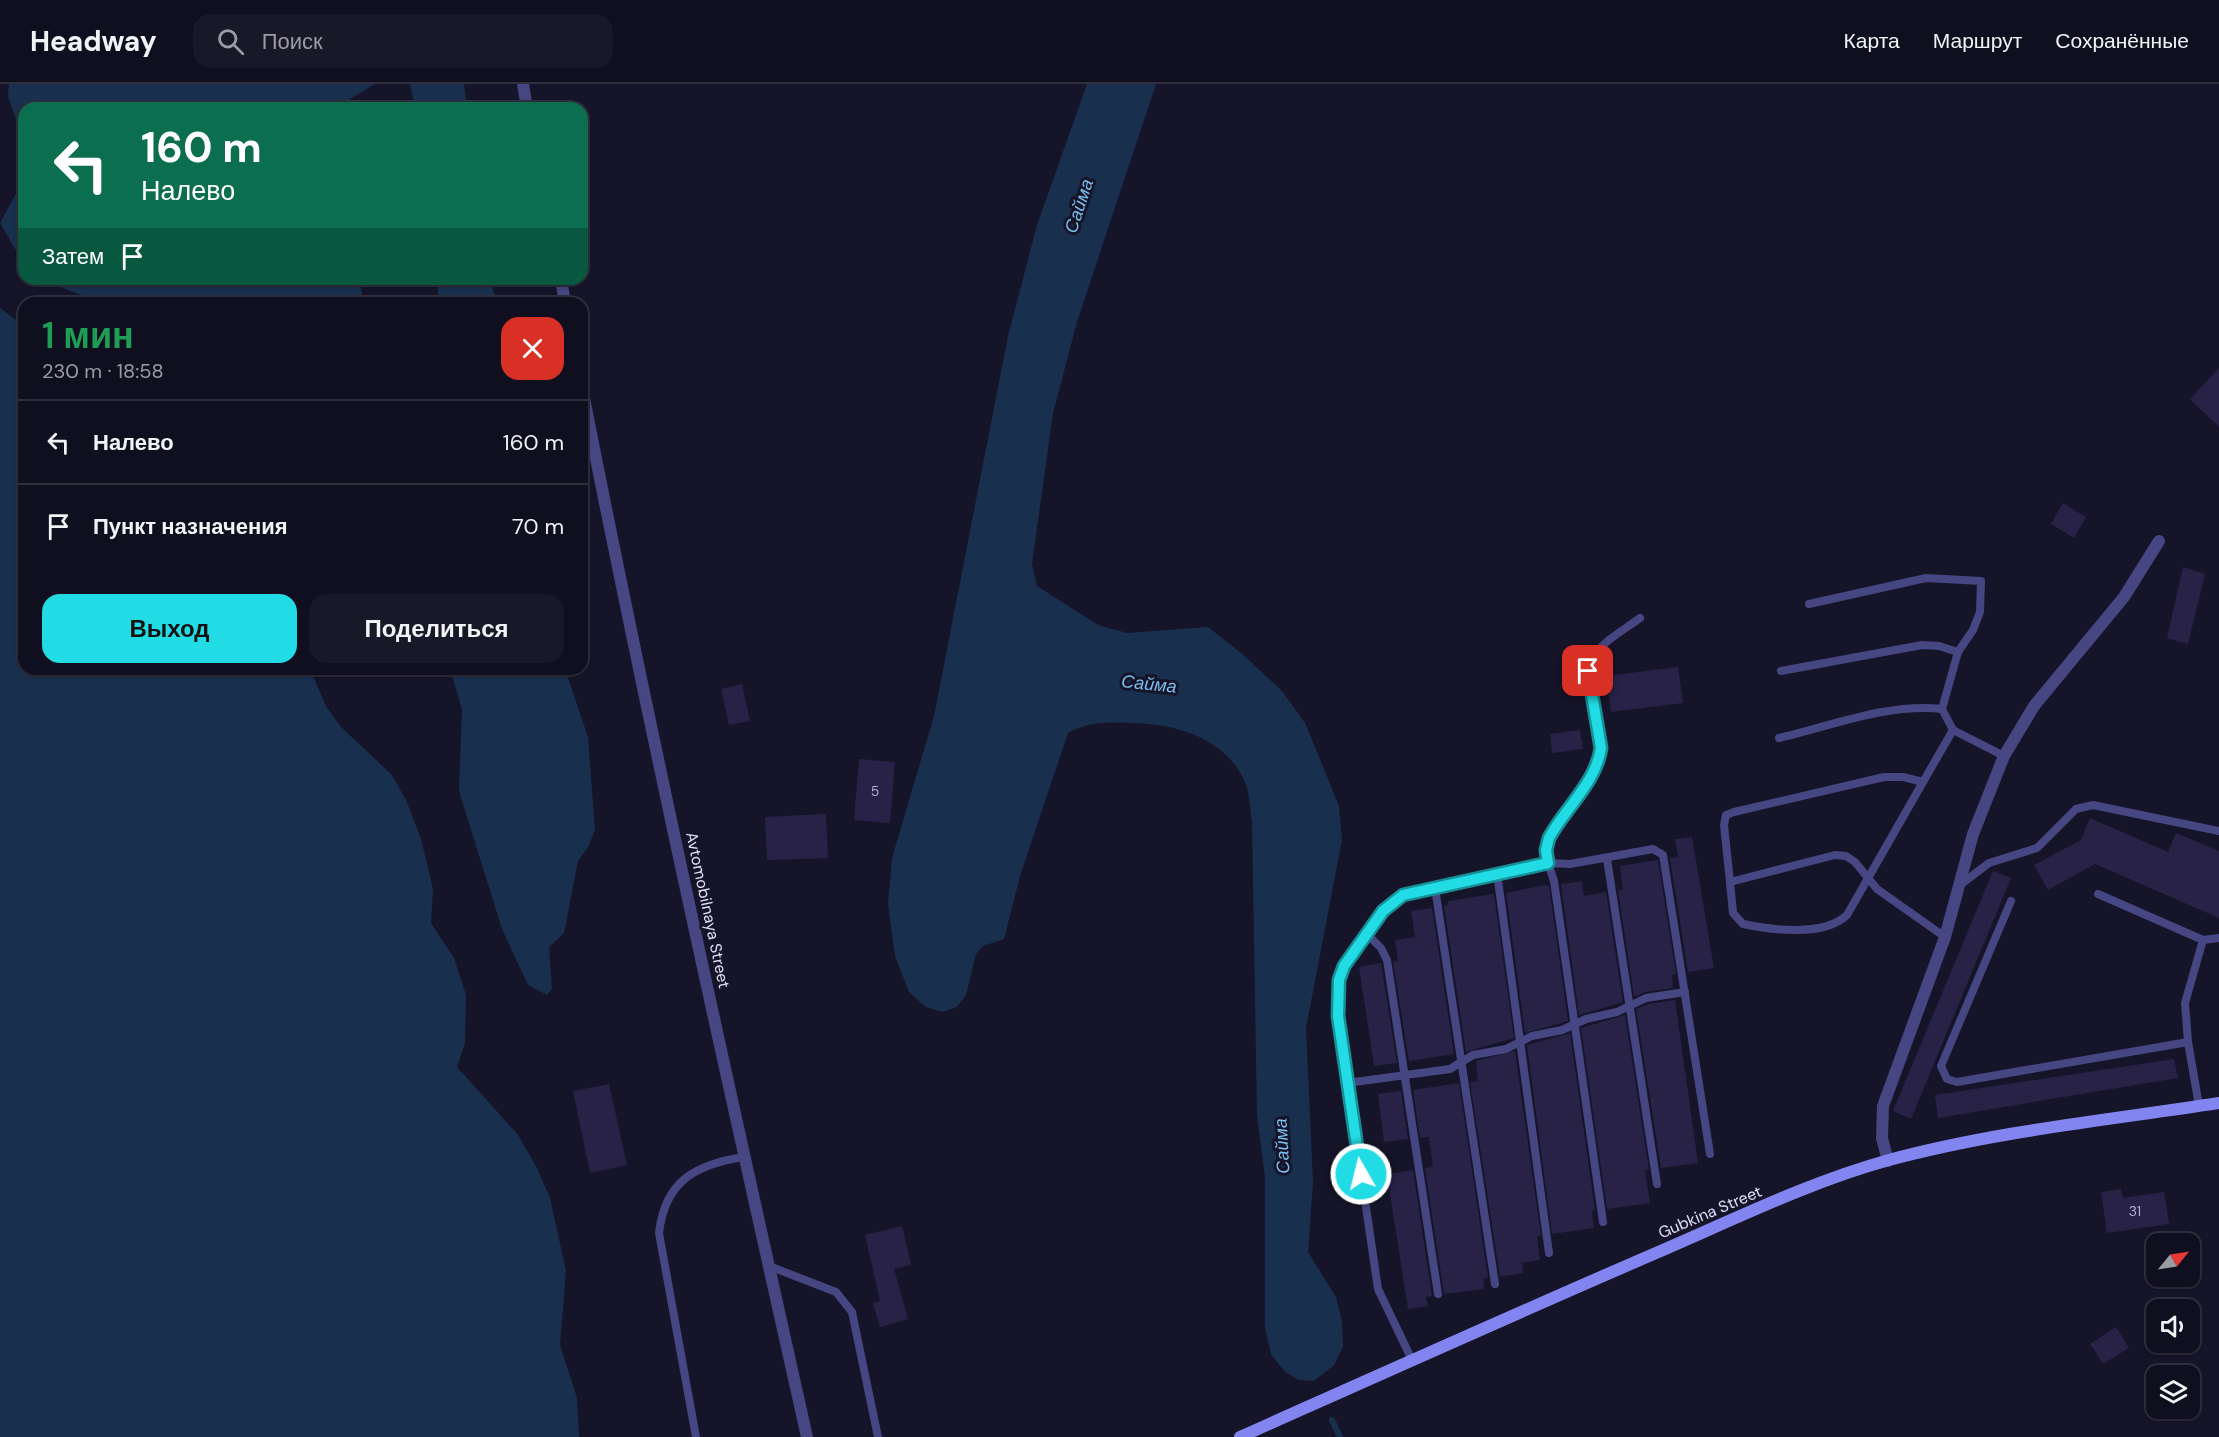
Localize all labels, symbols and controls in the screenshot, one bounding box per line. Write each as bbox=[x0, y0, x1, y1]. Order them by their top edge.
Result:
search box bbox=[193, 14, 613, 68]
text: Headway bbox=[30, 23, 157, 60]
icon: search bbox=[214, 25, 247, 58]
text: Поиск bbox=[262, 27, 323, 56]
text: Карта bbox=[1844, 27, 1900, 55]
text: Маршрут bbox=[1933, 27, 2022, 55]
text: Сохранённые bbox=[2055, 27, 2189, 55]
text: 160 m bbox=[141, 120, 262, 175]
icon: left bbox=[42, 126, 120, 204]
text: Налево bbox=[141, 173, 235, 208]
water label: Сайма bbox=[1059, 176, 1099, 236]
icon: arrive bbox=[116, 240, 149, 273]
text: Затем bbox=[42, 242, 104, 271]
text: 1 мин bbox=[42, 312, 134, 359]
button: close bbox=[501, 317, 564, 380]
text: 230 m · 18:58 bbox=[42, 358, 164, 384]
icon: left bbox=[42, 426, 75, 459]
text: Налево bbox=[93, 428, 174, 457]
text: 160 m bbox=[503, 428, 564, 457]
icon: arrive bbox=[42, 510, 75, 543]
text: Пункт назначения bbox=[93, 512, 288, 541]
text: 70 m bbox=[512, 512, 564, 541]
button: Выход bbox=[42, 594, 297, 663]
button: Поделиться bbox=[309, 594, 564, 663]
pin bbox=[1562, 645, 1613, 696]
icon: arrive bbox=[1571, 654, 1604, 687]
water label: Сайма bbox=[1120, 669, 1178, 699]
house number: 5 bbox=[871, 782, 879, 800]
street label: Avtomobilnaya Street bbox=[681, 830, 735, 990]
water label: Сайма bbox=[1269, 1118, 1295, 1174]
position arrow bbox=[1329, 1142, 1393, 1206]
street label: Gubkina Street bbox=[1655, 1181, 1765, 1243]
house number: 31 bbox=[2129, 1202, 2141, 1220]
north arrow bbox=[2146, 1233, 2200, 1287]
map controls bbox=[2146, 1233, 2200, 1419]
button: sound bbox=[2146, 1299, 2200, 1353]
button: layers bbox=[2146, 1365, 2200, 1419]

